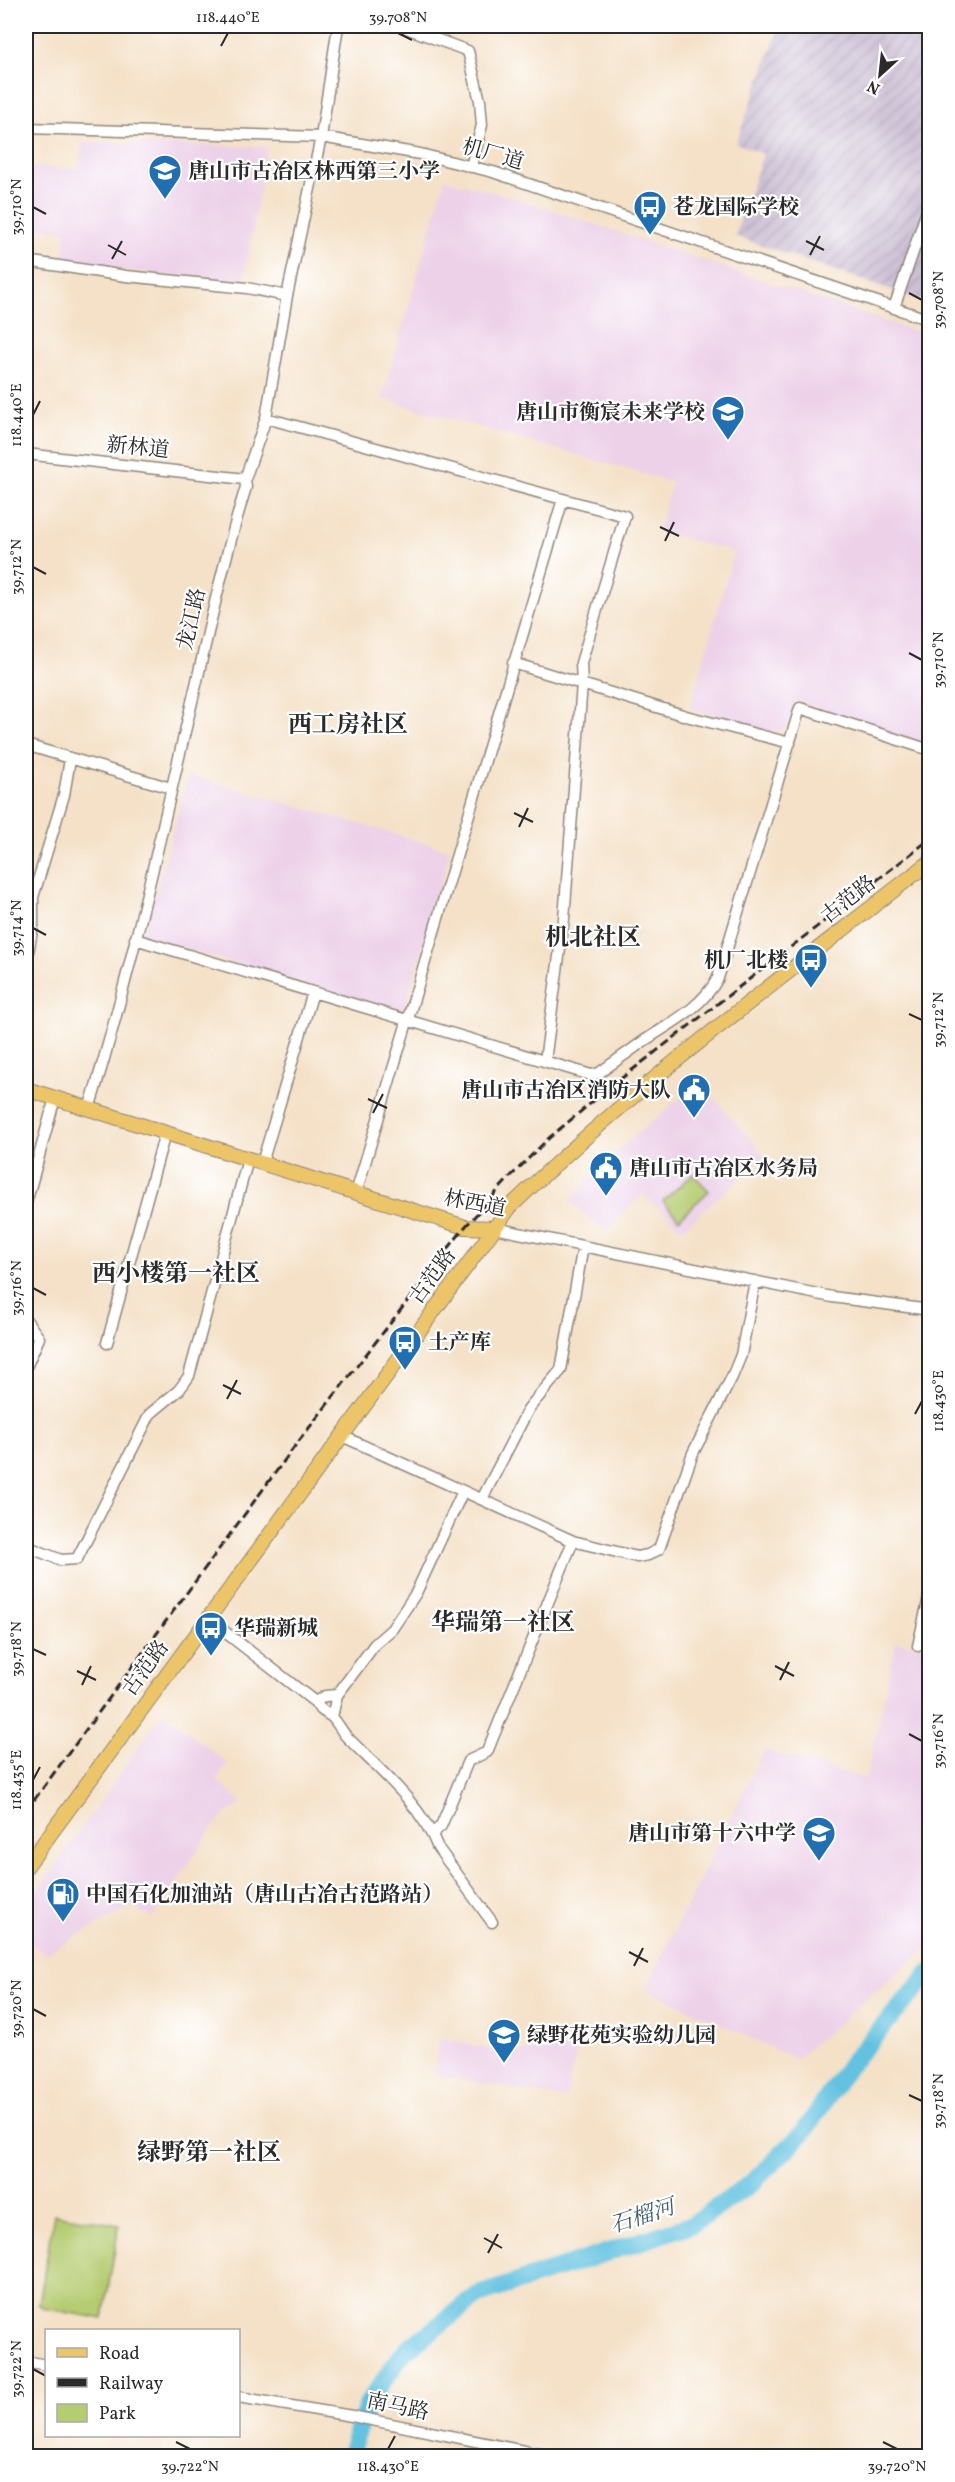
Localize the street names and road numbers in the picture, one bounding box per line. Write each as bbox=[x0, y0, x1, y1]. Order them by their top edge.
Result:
street label: 机厂道 bbox=[458, 133, 527, 178]
street label: 新林道 bbox=[105, 431, 171, 466]
street label: 龙江路 bbox=[171, 585, 214, 653]
street label: 古范路 bbox=[815, 869, 883, 931]
street label: 林西道 bbox=[441, 1184, 508, 1225]
street label: 古范路 bbox=[403, 1243, 463, 1311]
street label: 古范路 bbox=[116, 1635, 176, 1703]
street label: 南马路 bbox=[364, 2387, 432, 2428]

